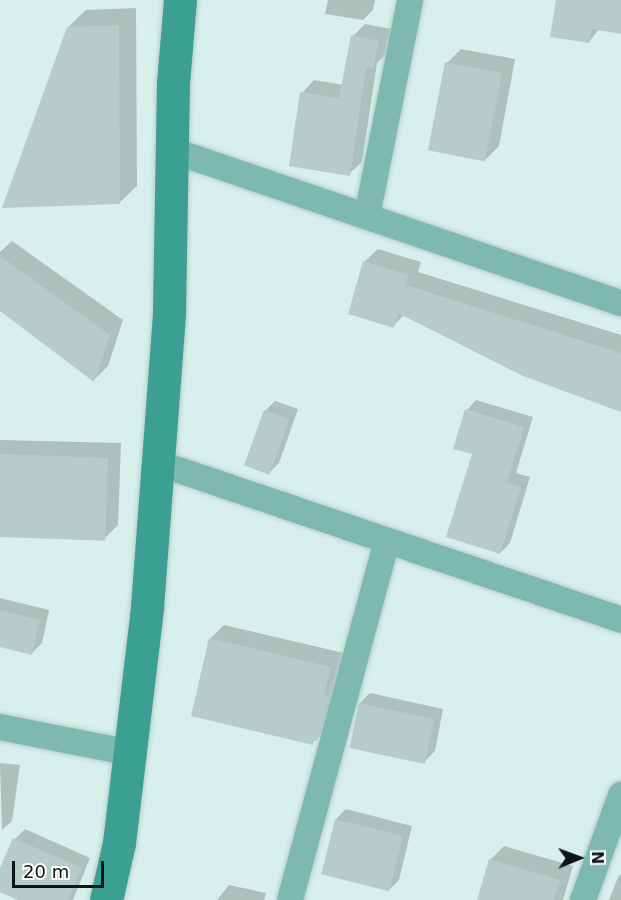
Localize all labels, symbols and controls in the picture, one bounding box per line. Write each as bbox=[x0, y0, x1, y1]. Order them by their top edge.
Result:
north arrow bbox=[549, 828, 609, 888]
scale bar bbox=[15, 849, 106, 887]
text: N bbox=[588, 851, 607, 865]
text: 20 m bbox=[23, 861, 69, 882]

